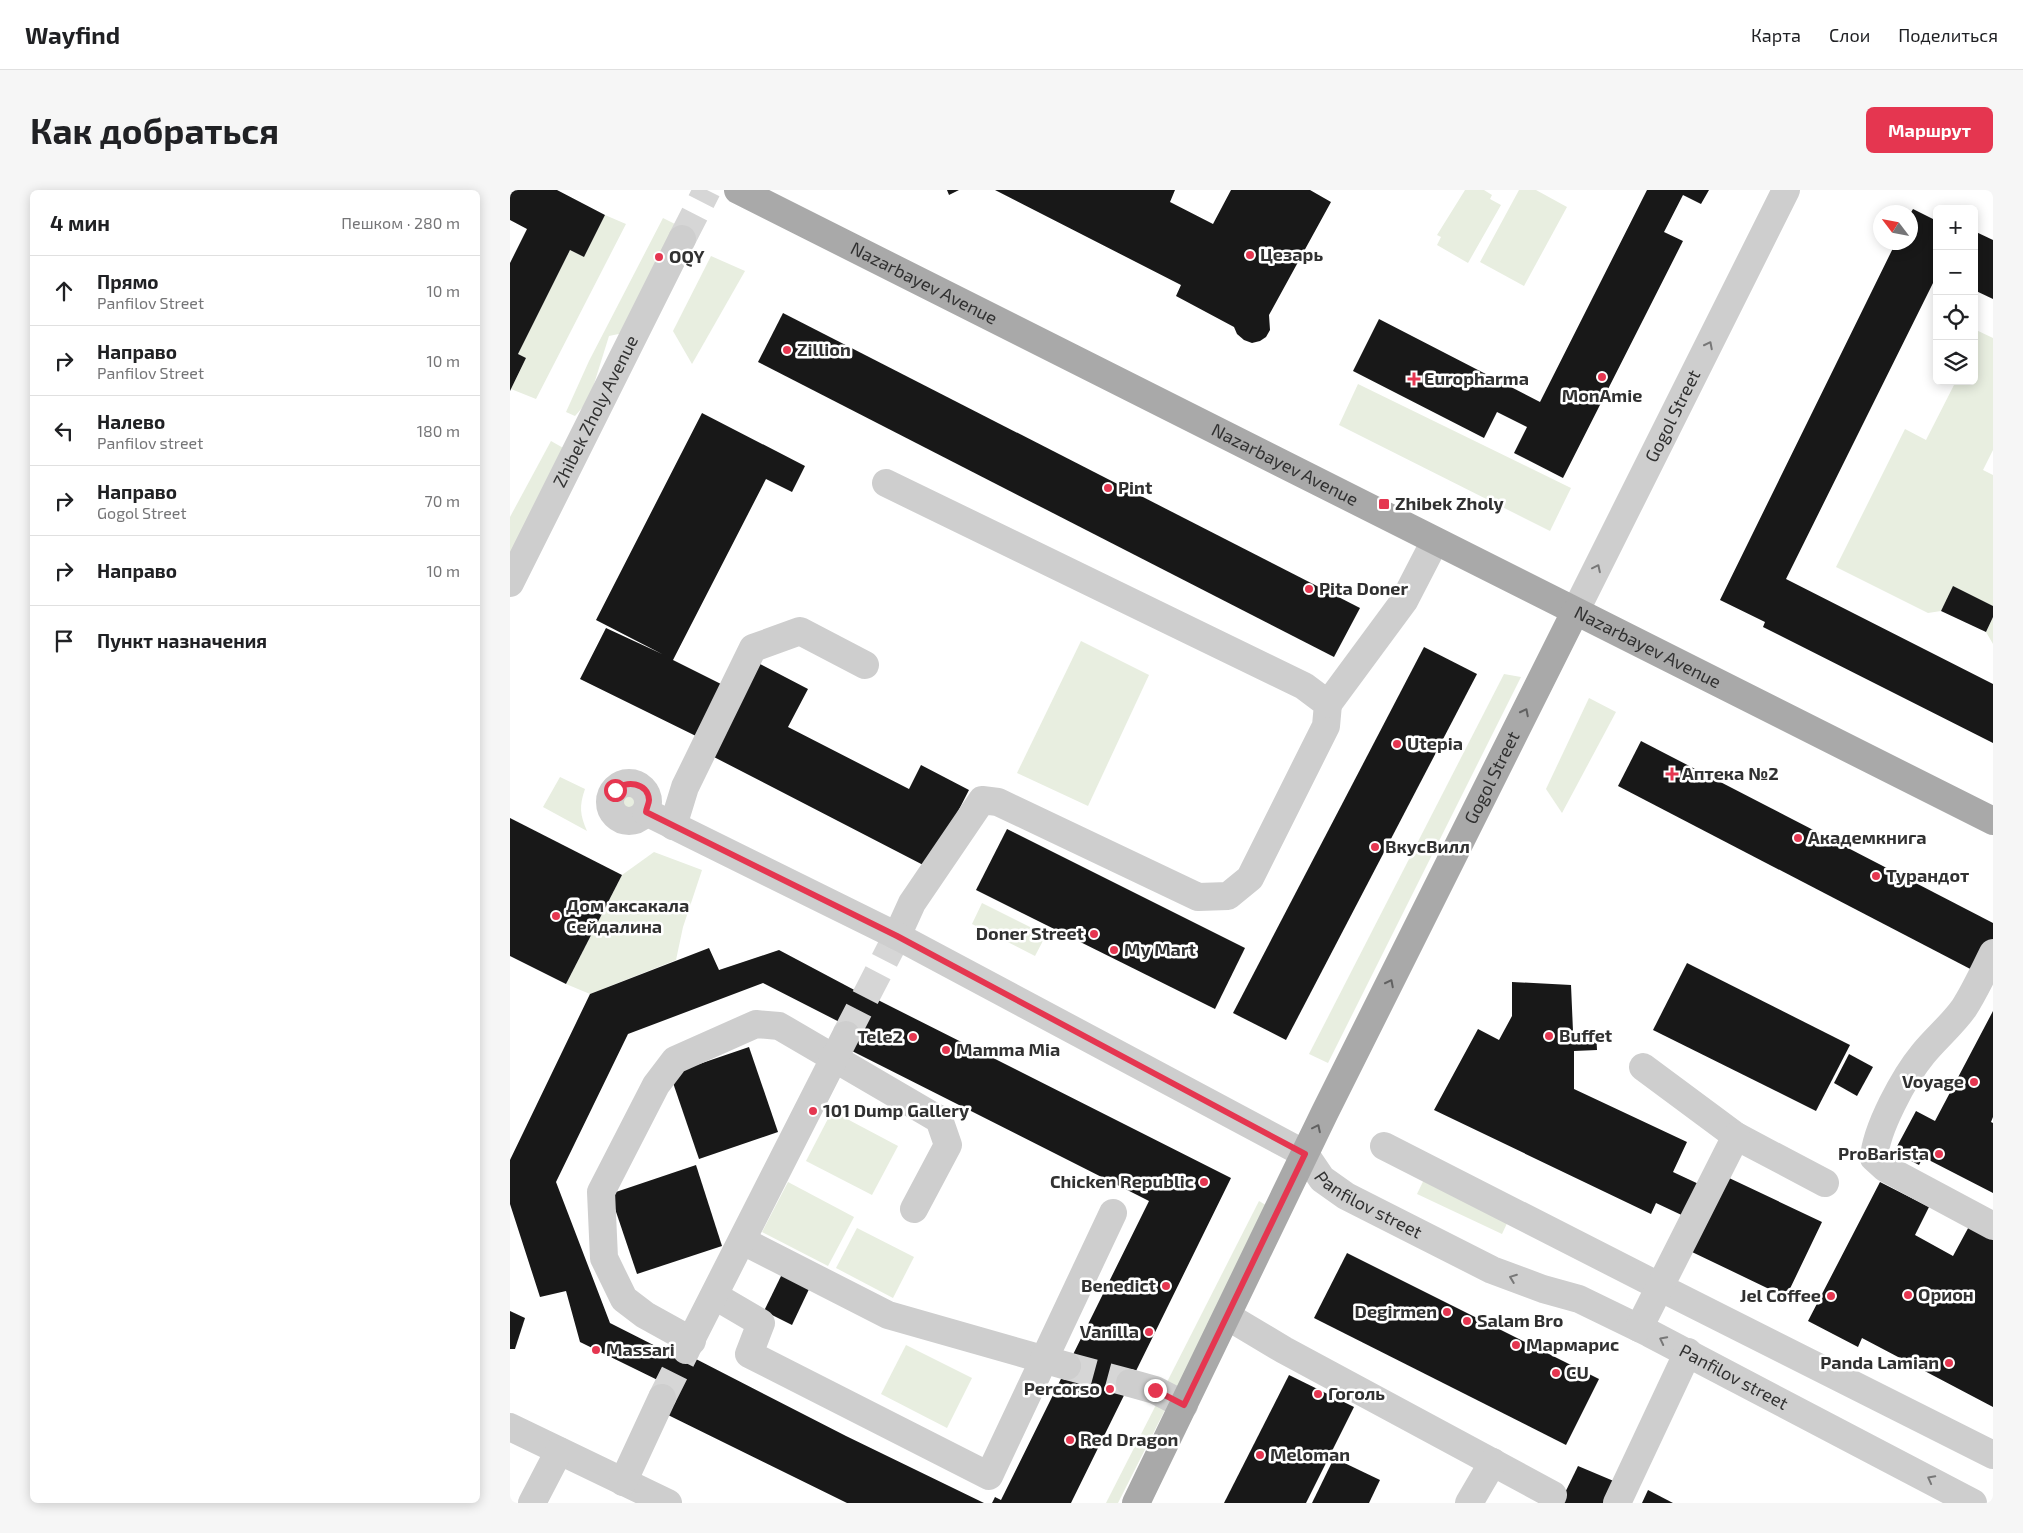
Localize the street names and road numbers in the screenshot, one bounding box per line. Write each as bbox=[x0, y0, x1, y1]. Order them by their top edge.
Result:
street label: Nazarbayev Avenue bbox=[847, 237, 1001, 329]
street label: Zhibek Zholy Avenue bbox=[548, 331, 642, 490]
street label: Gogol Street bbox=[1640, 366, 1704, 466]
street label: Nazarbayev Avenue bbox=[1208, 418, 1362, 510]
street label: Nazarbayev Avenue bbox=[1571, 600, 1725, 692]
street label: Gogol Street bbox=[1459, 727, 1524, 827]
street label: Panfilov street bbox=[1310, 1167, 1426, 1243]
street label: Panfilov street bbox=[1676, 1339, 1792, 1414]

